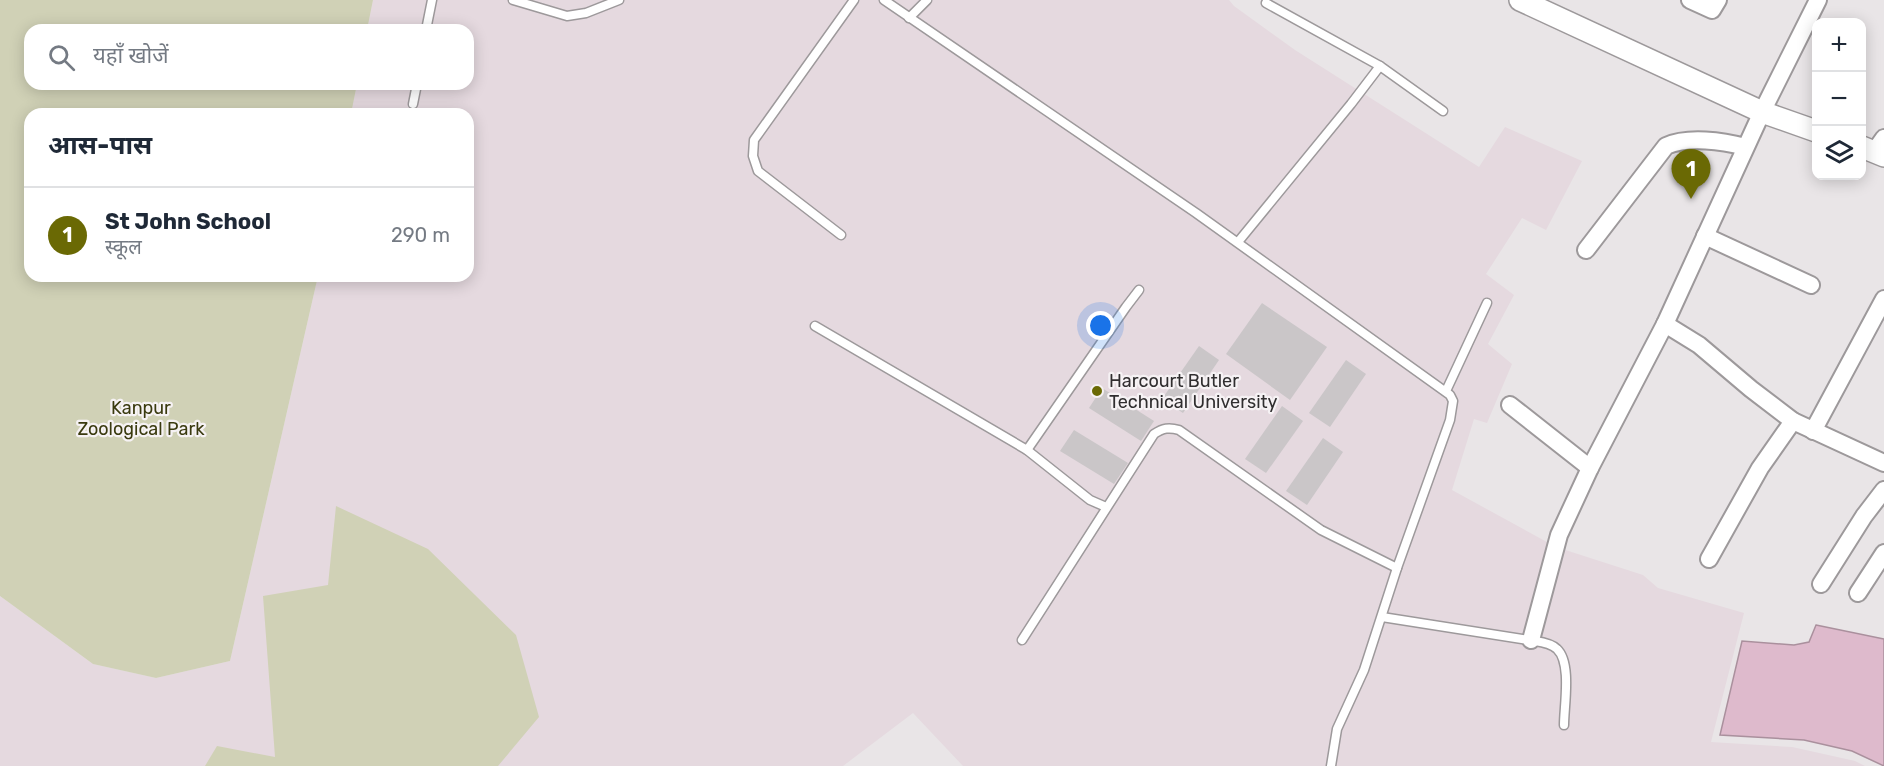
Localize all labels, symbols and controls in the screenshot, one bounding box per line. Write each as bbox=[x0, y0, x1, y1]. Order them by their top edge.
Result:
map controls bbox=[1812, 18, 1866, 180]
button: + bbox=[1812, 18, 1866, 72]
search box bbox=[24, 24, 474, 90]
icon: search bbox=[45, 41, 78, 74]
text: यहाँ खोजें bbox=[93, 42, 169, 69]
button: − bbox=[1812, 72, 1866, 126]
button: layers bbox=[1812, 126, 1866, 180]
text: आस-पास bbox=[48, 130, 152, 161]
pin: 1 bbox=[1672, 150, 1710, 199]
text: St John School bbox=[105, 208, 271, 235]
text: 1 bbox=[63, 223, 72, 247]
text: 290 m bbox=[391, 223, 450, 247]
text: स्कूल bbox=[105, 235, 142, 259]
your location bbox=[1086, 311, 1115, 340]
place label: Harcourt Butler Technical University bbox=[1109, 370, 1278, 413]
marker: Harcourt Butler Technical University bbox=[1090, 384, 1104, 398]
park label: Kanpur Zoological Park bbox=[77, 397, 205, 440]

